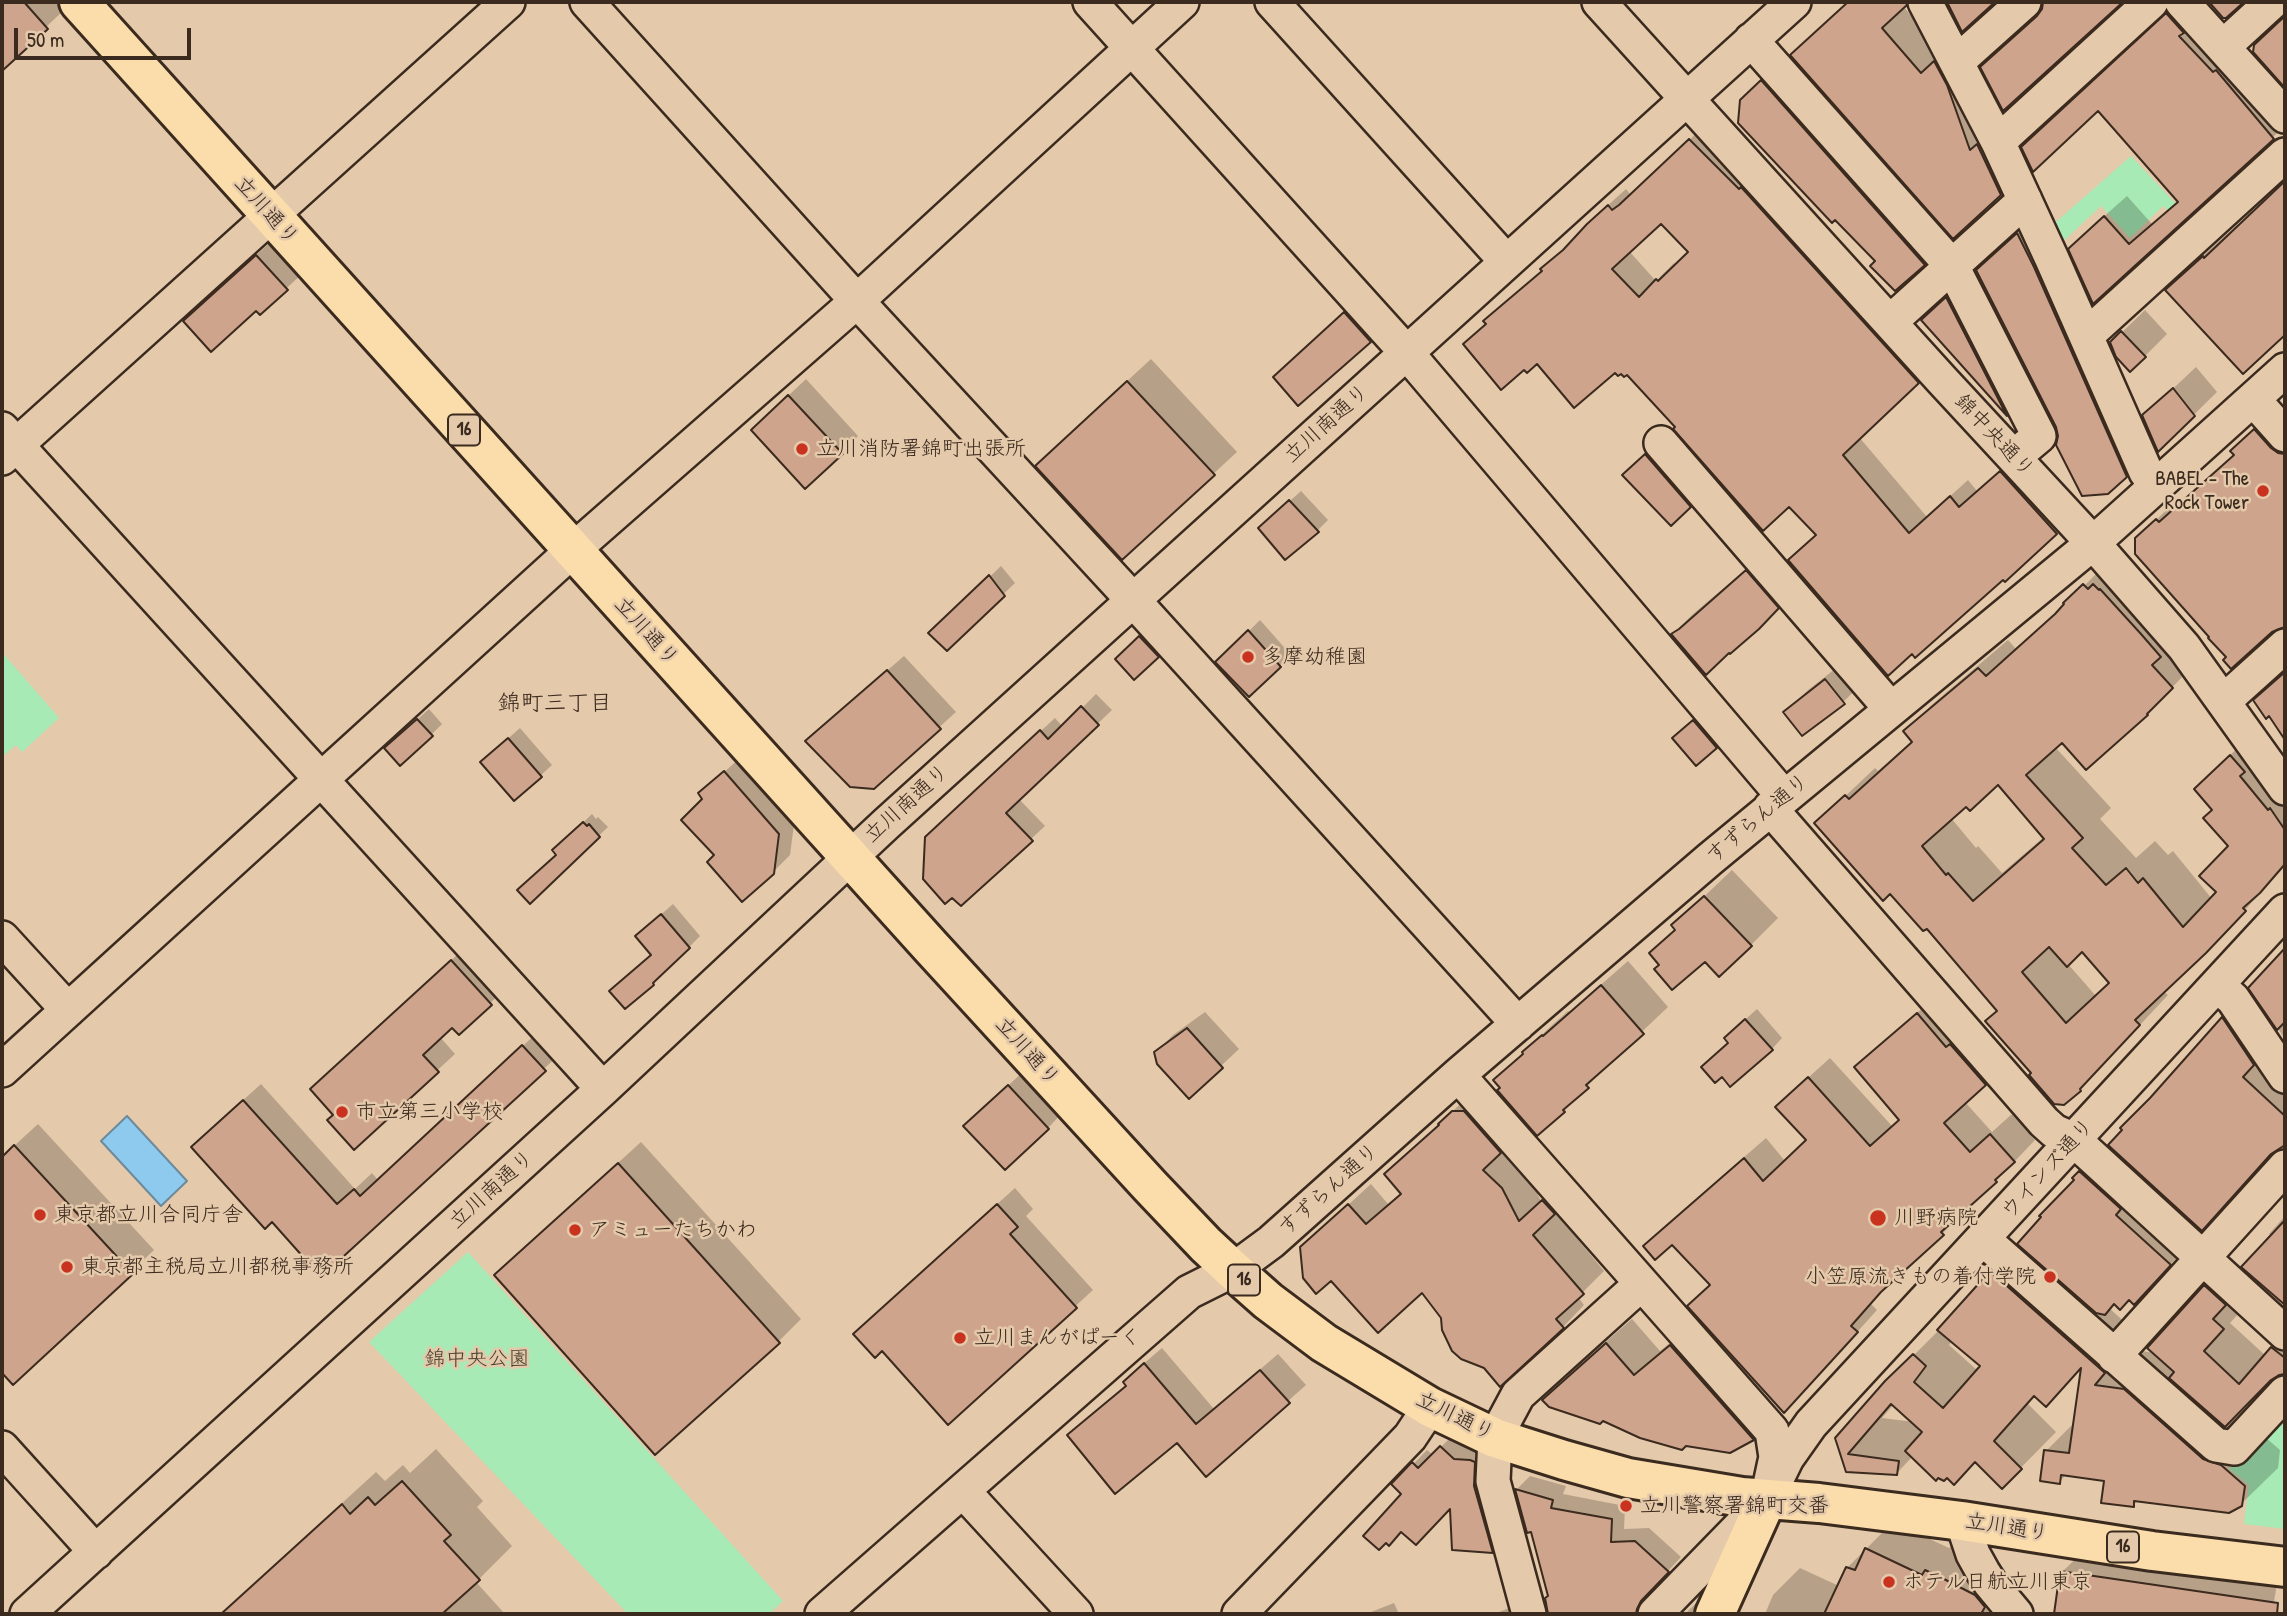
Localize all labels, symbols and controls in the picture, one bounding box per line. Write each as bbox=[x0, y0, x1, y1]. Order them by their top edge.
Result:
scale bar bbox=[18, 14, 194, 58]
text: 50 m bbox=[27, 25, 64, 54]
street label: 立川通り bbox=[229, 171, 303, 251]
street label: 立川南通り bbox=[1280, 380, 1374, 468]
street label: 錦中央通り bbox=[1949, 389, 2039, 483]
road number: 16 bbox=[448, 414, 480, 446]
place label: 立川消防署錦町出張所 bbox=[816, 436, 1026, 462]
marker: 立川消防署錦町出張所 bbox=[794, 441, 810, 457]
place label: BABEL - The Rock Tower bbox=[2155, 466, 2249, 516]
marker: BABEL - The Rock Tower bbox=[2255, 483, 2271, 499]
street label: 立川通り bbox=[609, 592, 683, 672]
place label: 多摩幼稚園 bbox=[1262, 644, 1367, 670]
marker: 多摩幼稚園 bbox=[1240, 649, 1256, 665]
district label: 錦町三丁目 bbox=[498, 690, 612, 718]
street label: 立川南通り bbox=[860, 760, 954, 848]
street label: すずらん通り bbox=[1702, 769, 1814, 869]
street label: 立川通り bbox=[990, 1012, 1064, 1092]
place label: 市立第三小学校 bbox=[356, 1099, 503, 1125]
marker: 市立第三小学校 bbox=[334, 1104, 350, 1120]
street label: ウインズ通り bbox=[1996, 1114, 2100, 1224]
street label: すずらん通り bbox=[1274, 1138, 1384, 1242]
street label: 立川南通り bbox=[445, 1146, 539, 1234]
place label: 東京都立川合同庁舎 bbox=[54, 1202, 243, 1228]
place label: 川野病院 bbox=[1894, 1205, 1978, 1231]
marker: 東京都立川合同庁舎 bbox=[32, 1207, 48, 1223]
marker: 川野病院 bbox=[1868, 1208, 1888, 1228]
place label: アミューたちかわ bbox=[589, 1217, 757, 1243]
marker: アミューたちかわ bbox=[567, 1222, 583, 1238]
place label: 東京都主税局立川都税事務所 bbox=[81, 1254, 354, 1280]
marker: 東京都主税局立川都税事務所 bbox=[59, 1259, 75, 1275]
road number: 16 bbox=[1228, 1264, 1260, 1296]
place label: 小笠原流きもの着付学院 bbox=[1805, 1264, 2036, 1290]
marker: 小笠原流きもの着付学院 bbox=[2042, 1269, 2058, 1285]
place label: 立川まんがぱーく bbox=[974, 1325, 1141, 1351]
marker: 立川まんがぱーく bbox=[952, 1330, 968, 1346]
park label: 錦中央公園 bbox=[425, 1346, 529, 1372]
street label: 立川通り bbox=[1412, 1387, 1498, 1447]
place label: 立川警察署錦町交番 bbox=[1640, 1493, 1829, 1519]
marker: 立川警察署錦町交番 bbox=[1618, 1498, 1634, 1514]
street label: 立川通り bbox=[1964, 1509, 2050, 1547]
road number: 16 bbox=[2107, 1532, 2139, 1562]
place label: ホテル日航立川東京 bbox=[1903, 1569, 2092, 1595]
marker: ホテル日航立川東京 bbox=[1881, 1574, 1897, 1590]

